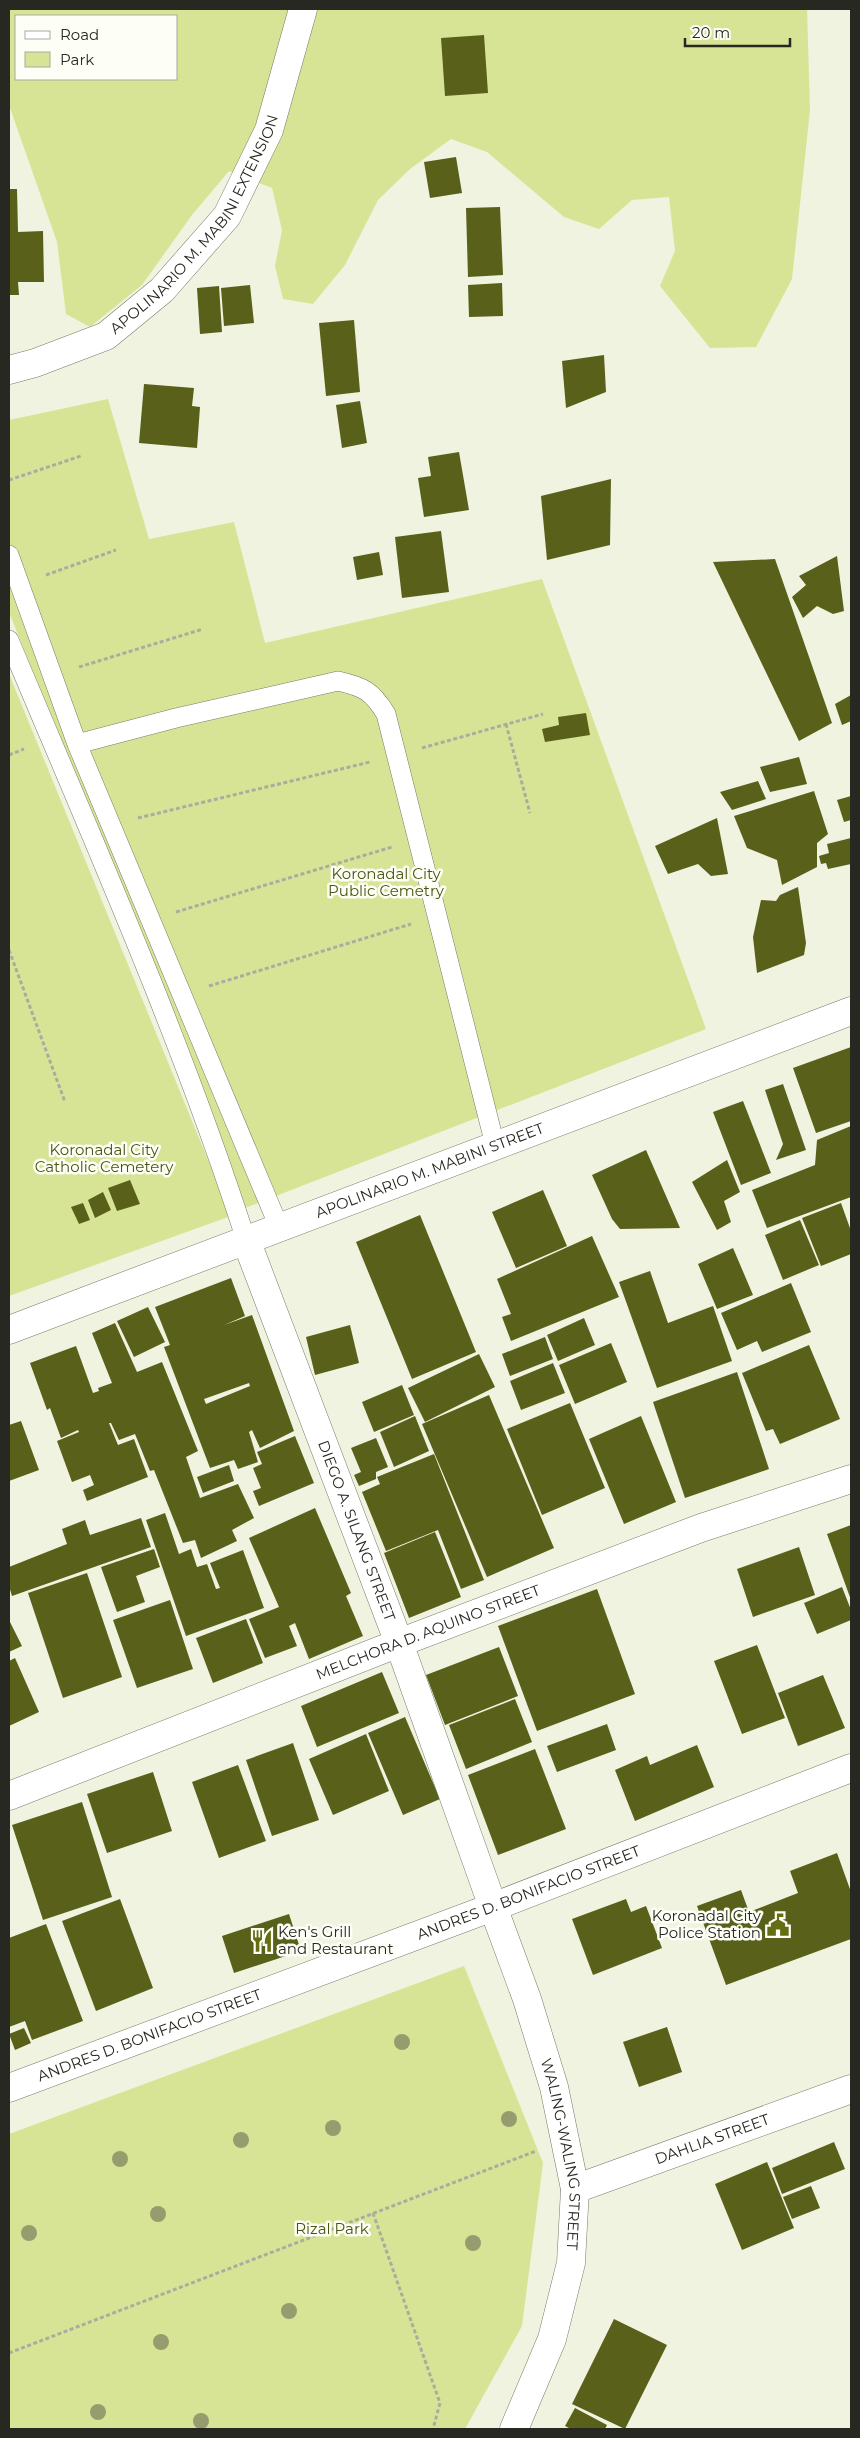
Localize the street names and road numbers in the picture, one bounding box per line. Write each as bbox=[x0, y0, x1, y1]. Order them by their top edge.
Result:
street label: APOLINARIO M. MABINI EXTENSION bbox=[106, 112, 282, 338]
street label: APOLINARIO M. MABINI STREET bbox=[313, 1118, 547, 1222]
street label: DIEGO A. SILANG STREET bbox=[314, 1438, 400, 1624]
street label: MELCHORA D. AQUINO STREET bbox=[313, 1580, 543, 1684]
street label: ANDRES D. BONIFACIO STREET bbox=[414, 1841, 643, 1944]
street label: ANDRES D. BONIFACIO STREET bbox=[35, 1984, 264, 2086]
street label: WALING-WALING STREET bbox=[537, 2056, 585, 2251]
street label: DAHLIA STREET bbox=[652, 2109, 772, 2168]

